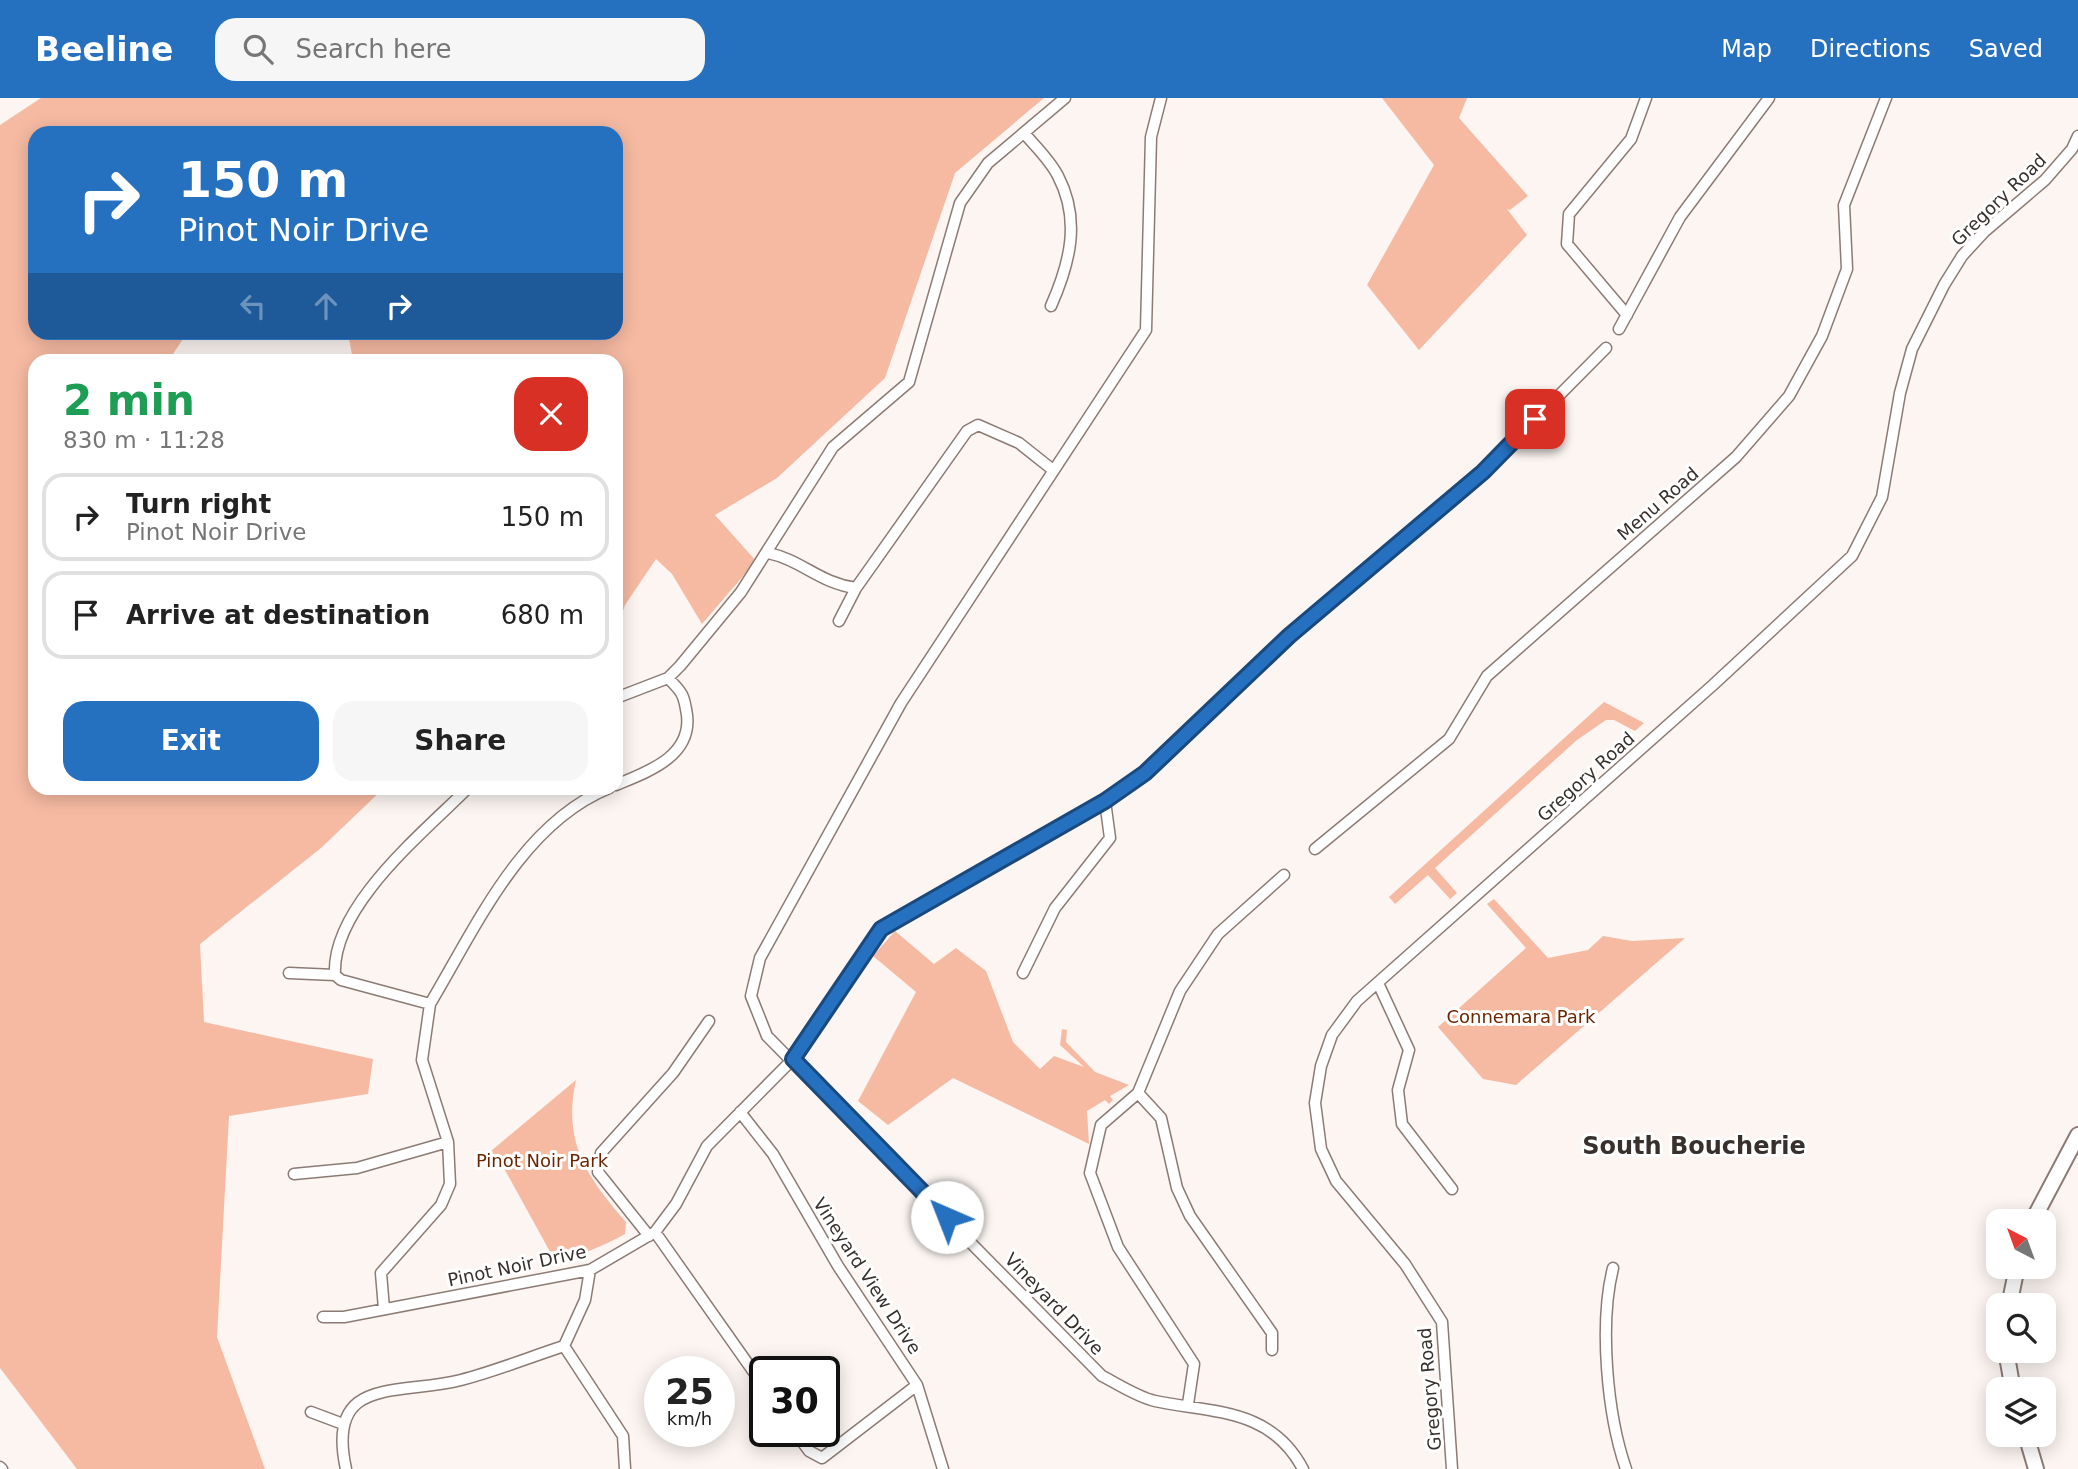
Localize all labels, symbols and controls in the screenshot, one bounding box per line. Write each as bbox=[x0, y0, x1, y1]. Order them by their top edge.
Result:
search box bbox=[215, 18, 705, 81]
text: Beeline bbox=[35, 30, 173, 69]
icon: search bbox=[239, 30, 277, 68]
text: Search here bbox=[295, 34, 452, 64]
text: Map bbox=[1721, 35, 1772, 63]
text: Directions bbox=[1810, 35, 1931, 63]
text: Saved bbox=[1969, 35, 2043, 63]
street label: Gregory Road bbox=[1947, 149, 2050, 250]
text: 150 m bbox=[178, 152, 348, 209]
icon: right bbox=[63, 154, 154, 245]
text: Pinot Noir Drive bbox=[178, 211, 429, 249]
icon: left bbox=[234, 287, 272, 325]
icon: ahead bbox=[307, 287, 345, 325]
icon: right bbox=[380, 287, 418, 325]
text: 2 min bbox=[63, 376, 195, 425]
button: close bbox=[514, 377, 588, 451]
pin bbox=[1505, 389, 1565, 449]
icon: arrive bbox=[1516, 400, 1554, 438]
text: 830 m · 11:28 bbox=[63, 427, 225, 453]
street label: Menu Road bbox=[1613, 463, 1702, 544]
text: Turn right bbox=[126, 489, 271, 519]
icon: right bbox=[67, 498, 105, 536]
text: 150 m bbox=[501, 502, 584, 532]
text: Pinot Noir Drive bbox=[126, 519, 307, 545]
icon: arrive bbox=[67, 596, 105, 634]
text: Arrive at destination bbox=[126, 600, 430, 630]
text: 680 m bbox=[501, 600, 584, 630]
button: Exit bbox=[63, 701, 319, 781]
button: Share bbox=[333, 701, 588, 781]
street label: Gregory Road bbox=[1533, 728, 1639, 826]
park label: Connemara Park bbox=[1446, 1006, 1596, 1027]
district label: South Boucherie bbox=[1582, 1132, 1806, 1160]
park label: Pinot Noir Park bbox=[476, 1150, 609, 1171]
position arrow bbox=[910, 1180, 984, 1254]
street label: Vineyard View Drive bbox=[809, 1194, 926, 1358]
north arrow bbox=[1986, 1209, 2056, 1279]
map controls bbox=[1986, 1209, 2056, 1447]
street label: Pinot Noir Drive bbox=[446, 1241, 588, 1290]
street label: Vineyard Drive bbox=[1001, 1248, 1108, 1359]
button: search bbox=[1986, 1293, 2056, 1363]
street label: Gregory Road bbox=[1414, 1327, 1445, 1451]
speed limit sign: 30 bbox=[749, 1356, 840, 1447]
text: 25 bbox=[665, 1372, 714, 1412]
button: layers bbox=[1986, 1377, 2056, 1447]
text: km/h bbox=[667, 1408, 712, 1429]

